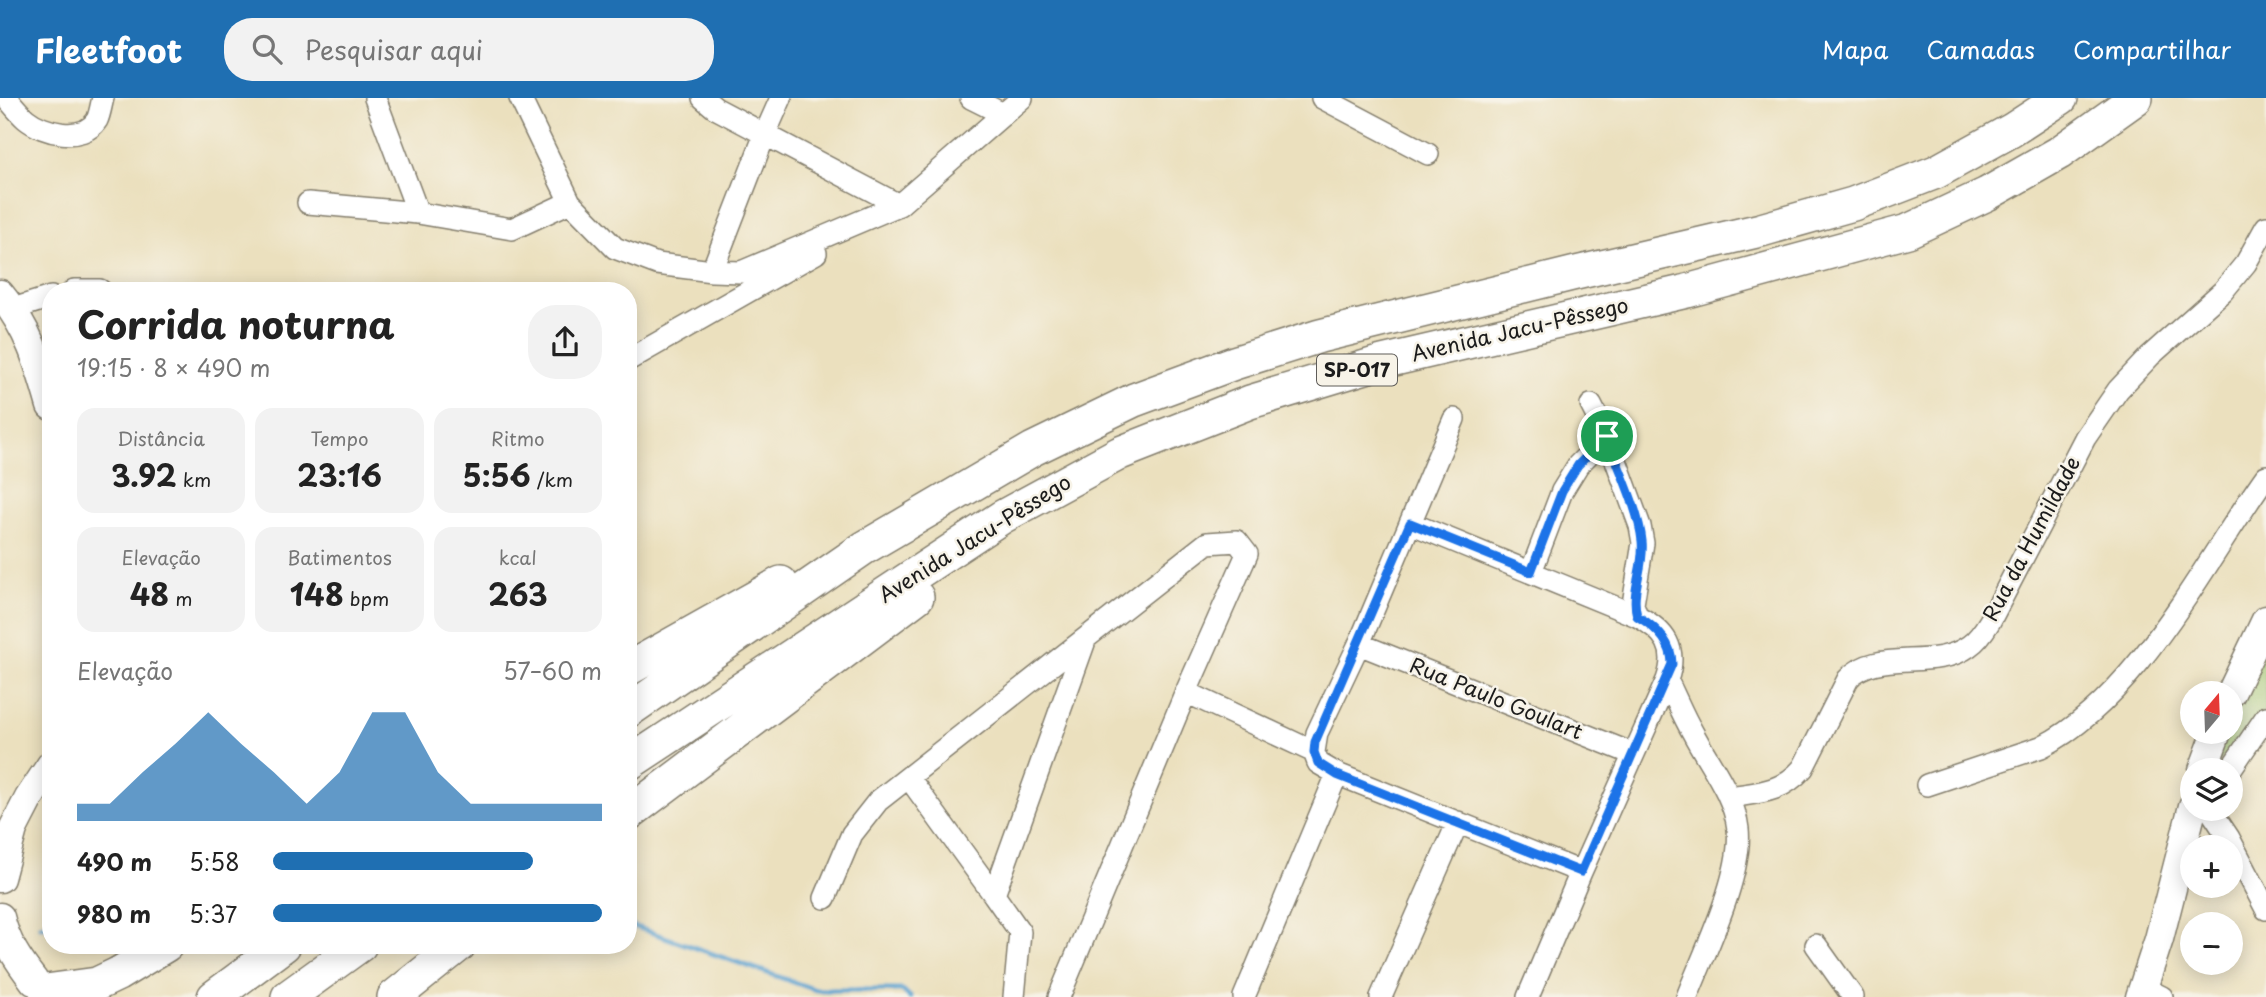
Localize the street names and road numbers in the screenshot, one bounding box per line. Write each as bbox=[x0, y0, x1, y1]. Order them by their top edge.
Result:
street label: Avenida Jacu-Pêssego bbox=[1408, 288, 1631, 369]
road number: SP-017 bbox=[1317, 354, 1397, 386]
street label: Rua da Humildade bbox=[1973, 450, 2087, 626]
street label: Avenida Jacu-Pêssego bbox=[871, 465, 1076, 610]
street label: Rua Paulo Goulart bbox=[1405, 648, 1588, 746]

